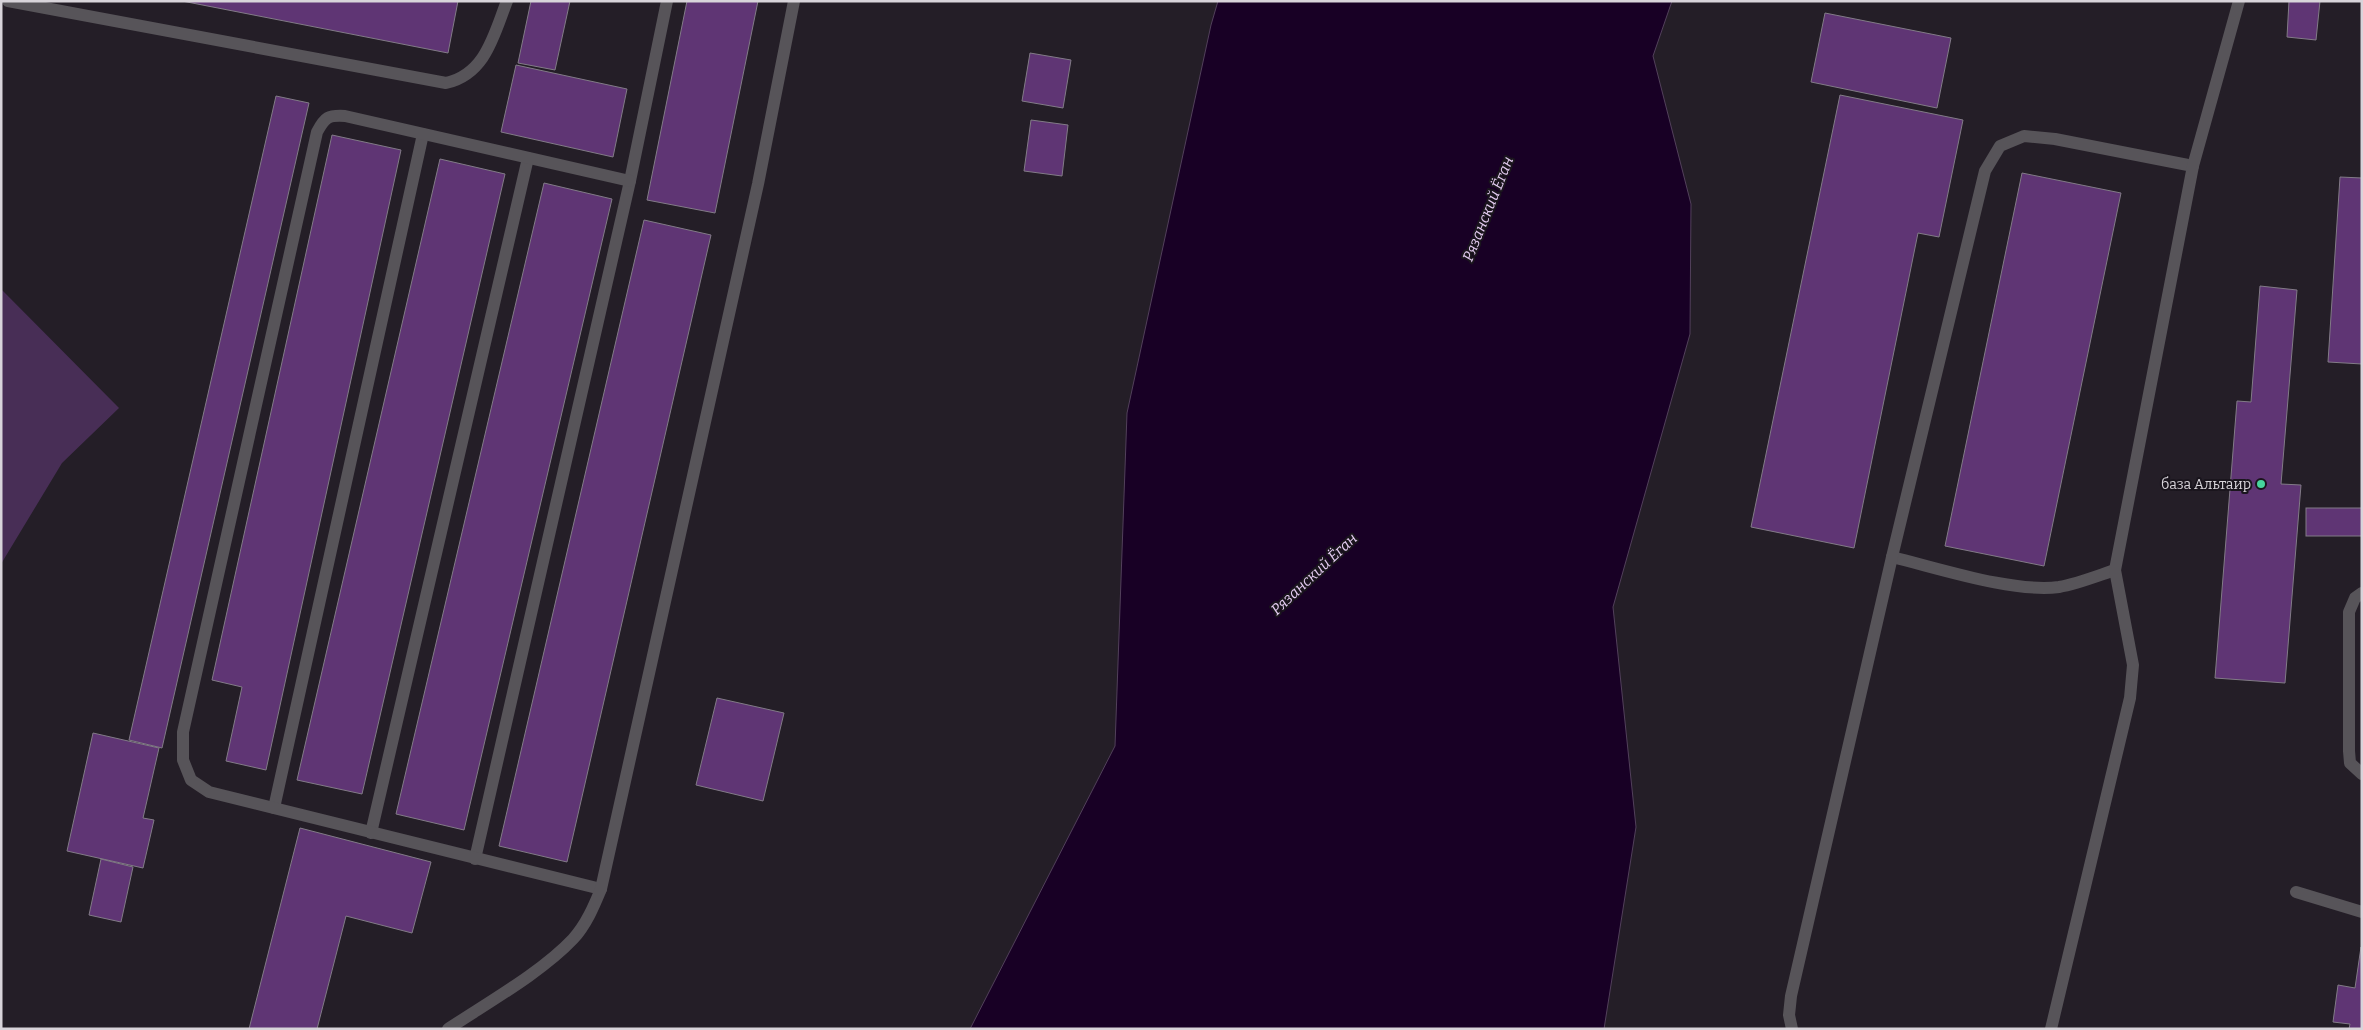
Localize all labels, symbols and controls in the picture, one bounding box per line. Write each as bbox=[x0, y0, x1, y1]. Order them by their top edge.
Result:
water label: Рязанский Ёган bbox=[1459, 154, 1517, 264]
place label: база Альтаир bbox=[2161, 476, 2251, 493]
marker: база Альтаир bbox=[2255, 478, 2267, 490]
water label: Рязанский Ёган bbox=[1267, 529, 1361, 619]

